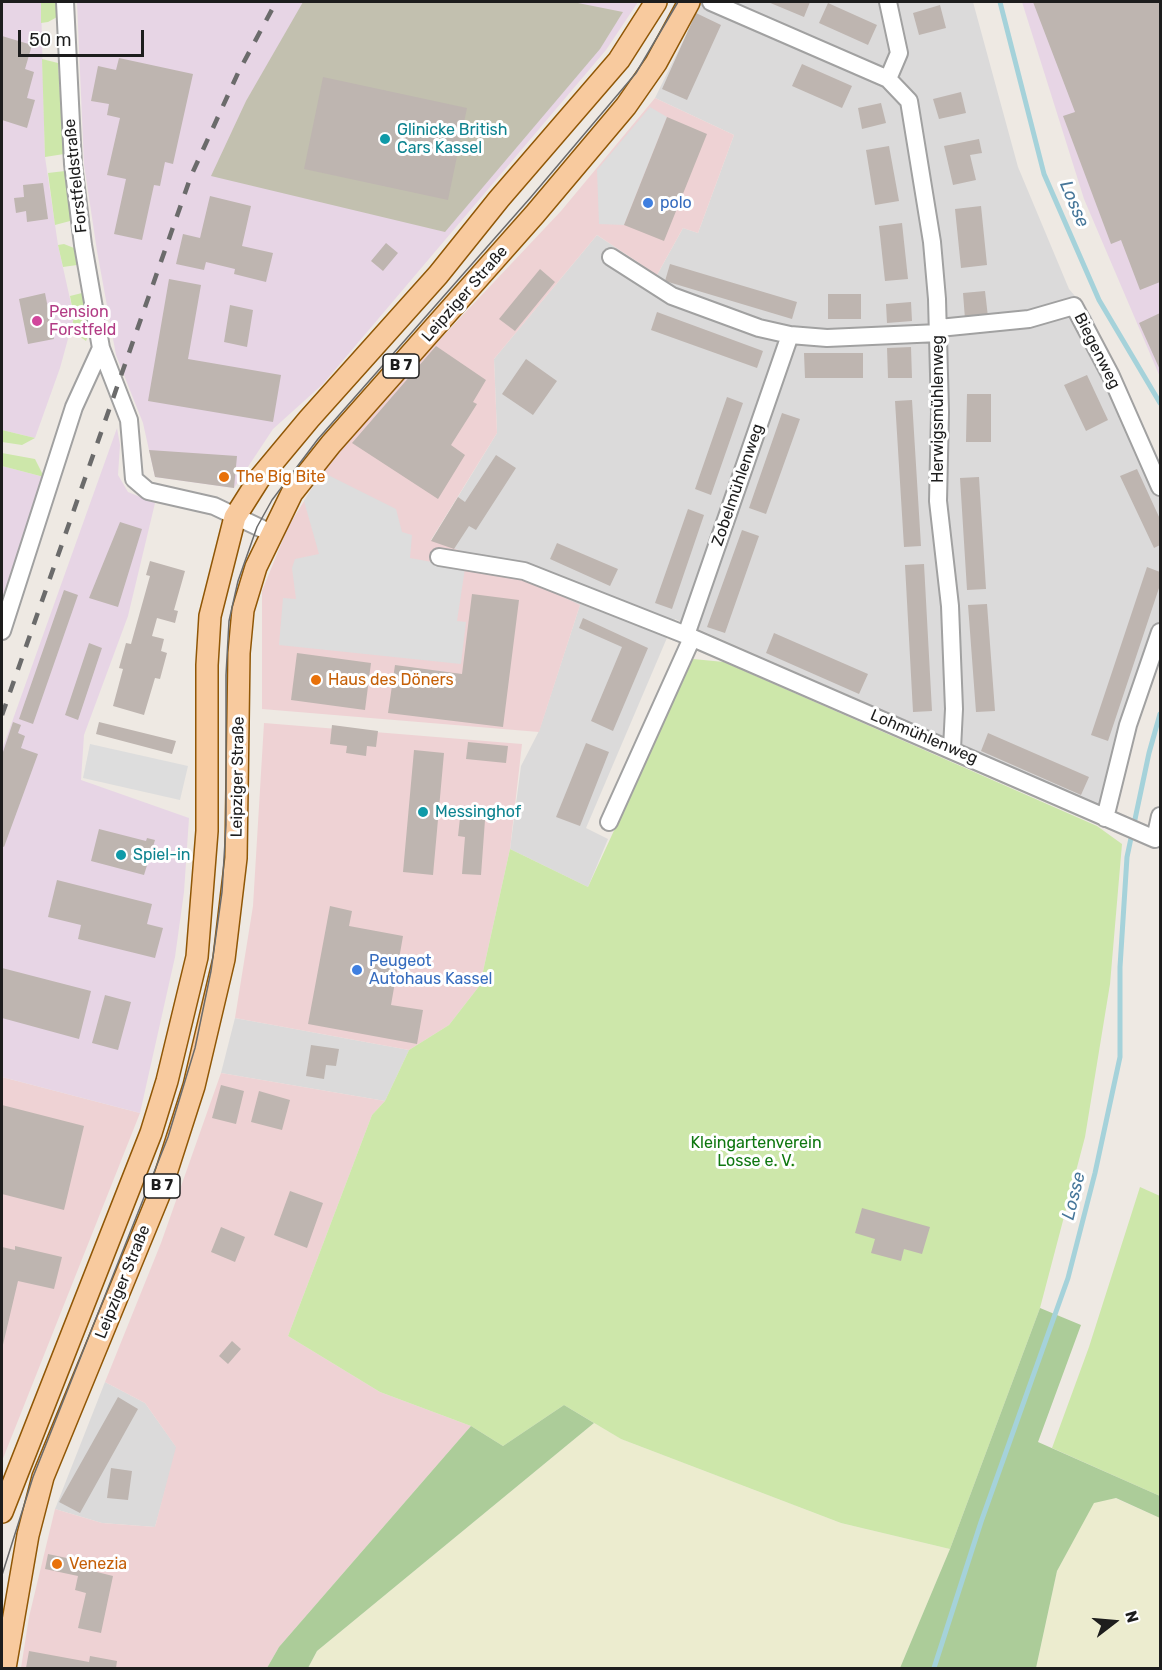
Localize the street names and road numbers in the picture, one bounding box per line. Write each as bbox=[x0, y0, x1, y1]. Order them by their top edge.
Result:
street label: Forstfeldstraße bbox=[60, 118, 92, 234]
street label: Leipziger Straße bbox=[418, 242, 512, 346]
street label: Biegenweg bbox=[1070, 310, 1124, 392]
street label: Herwigsmühlenweg bbox=[928, 335, 948, 483]
road number: B 7 bbox=[383, 354, 419, 378]
street label: Zobelmühlenweg bbox=[708, 421, 768, 549]
street label: Lohmühlenweg bbox=[867, 706, 981, 768]
street label: Leipziger Straße bbox=[227, 716, 249, 838]
road number: B 7 bbox=[144, 1174, 180, 1198]
street label: Leipziger Straße bbox=[91, 1222, 155, 1342]

